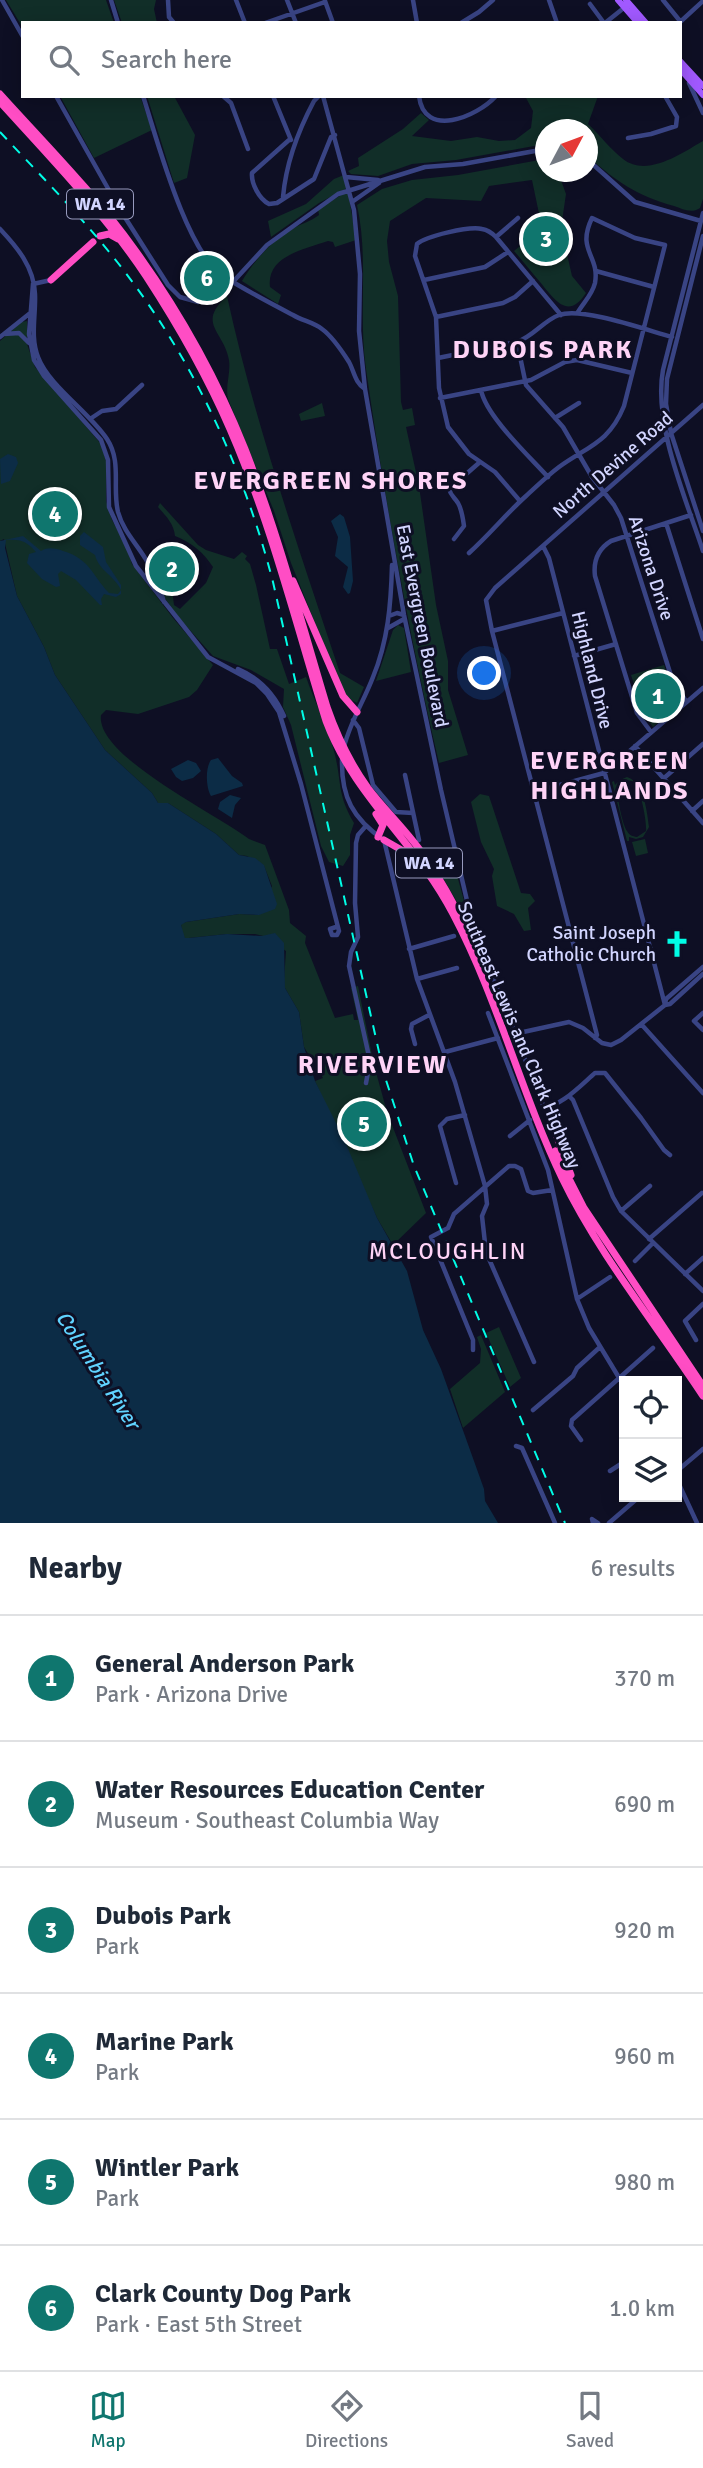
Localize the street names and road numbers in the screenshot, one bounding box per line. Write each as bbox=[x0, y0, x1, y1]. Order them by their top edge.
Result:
road number: WA 14 bbox=[67, 190, 133, 218]
street label: North Devine Road bbox=[548, 406, 678, 524]
street label: Arizona Drive bbox=[623, 513, 679, 623]
street label: East Evergreen Boulevard bbox=[391, 522, 453, 730]
street label: Highland Drive bbox=[566, 609, 618, 731]
road number: WA 14 bbox=[396, 848, 462, 878]
street label: Southeast Lewis and Clark Highway bbox=[452, 898, 586, 1172]

